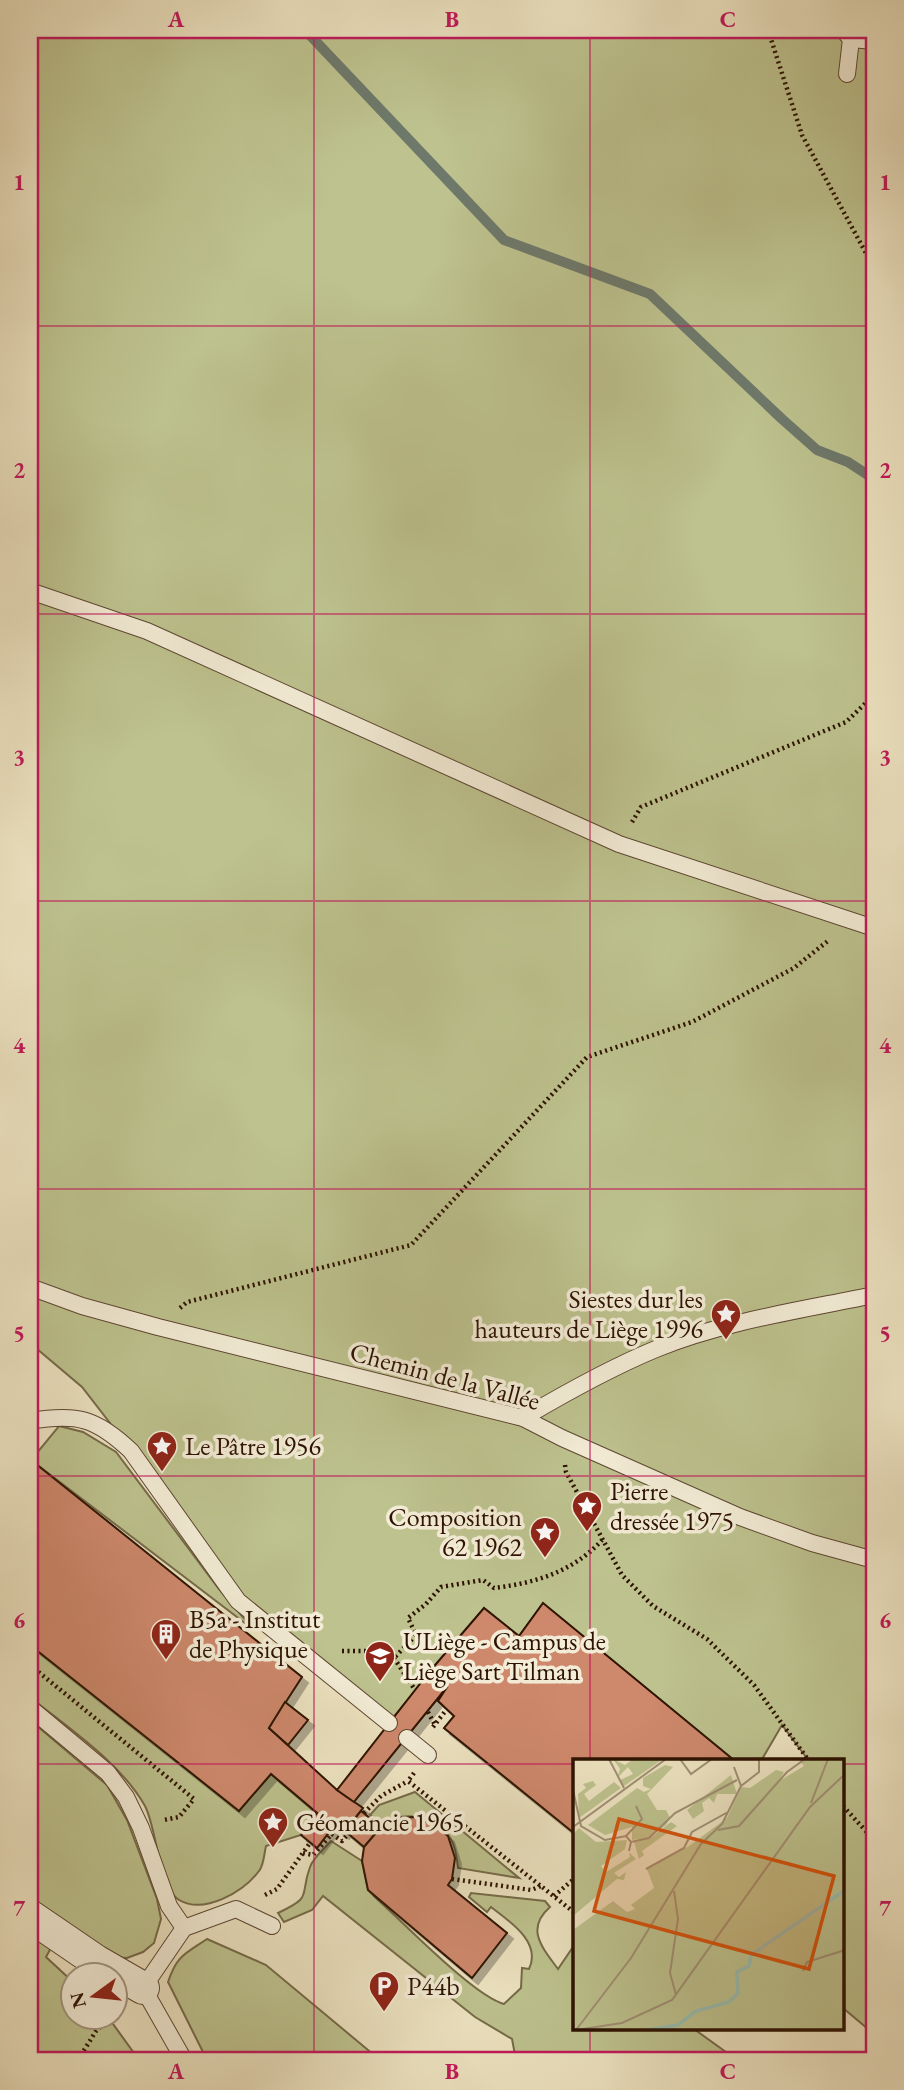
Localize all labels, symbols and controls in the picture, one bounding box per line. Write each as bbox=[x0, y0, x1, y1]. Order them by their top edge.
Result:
text: A bbox=[167, 4, 185, 34]
text: B bbox=[445, 4, 459, 34]
text: C bbox=[720, 4, 736, 34]
text: 1 bbox=[13, 167, 25, 197]
text: 1 bbox=[879, 167, 891, 197]
text: 2 bbox=[13, 455, 25, 485]
text: 2 bbox=[879, 455, 891, 485]
text: 3 bbox=[13, 742, 25, 772]
text: 3 bbox=[879, 742, 891, 772]
text: 4 bbox=[13, 1030, 26, 1060]
text: 4 bbox=[879, 1030, 892, 1060]
place label: Siestes dur les hauteurs de Liège 1996 bbox=[474, 1282, 703, 1346]
place icon: Siestes dur les hauteurs de Liège 1996 bbox=[709, 1297, 743, 1341]
text: 5 bbox=[13, 1318, 25, 1348]
text: 5 bbox=[879, 1318, 891, 1348]
street label: Chemin de la Vallée bbox=[346, 1334, 544, 1418]
place icon: Le Pâtre 1956 bbox=[145, 1429, 179, 1473]
place label: Le Pâtre 1956 bbox=[185, 1429, 321, 1463]
place label: Pierre dressée 1975 bbox=[610, 1474, 734, 1538]
place icon: Pierre dressée 1975 bbox=[570, 1489, 604, 1533]
place label: Composition 62 1962 bbox=[388, 1500, 523, 1564]
place icon: Composition 62 1962 bbox=[528, 1515, 562, 1559]
place label: B5a - Institut de Physique bbox=[189, 1602, 320, 1666]
text: 6 bbox=[13, 1605, 25, 1635]
text: 6 bbox=[879, 1605, 891, 1635]
building icon: B5a - Institut de Physique bbox=[149, 1617, 183, 1661]
place label: ULiège - Campus de Liège Sart Tilman bbox=[403, 1624, 606, 1688]
school or university icon: ULiège - Campus de Liège Sart Tilman bbox=[363, 1639, 397, 1683]
inset map bbox=[573, 1759, 844, 2030]
place icon: Géomancie 1965 bbox=[256, 1805, 290, 1849]
place label: Géomancie 1965 bbox=[296, 1805, 464, 1839]
text: 7 bbox=[13, 1893, 26, 1923]
text: 7 bbox=[879, 1893, 892, 1923]
north arrow bbox=[60, 1960, 130, 2030]
parking icon: P44b bbox=[367, 1969, 401, 2013]
place label: P44b bbox=[407, 1969, 460, 2003]
text: N bbox=[64, 1989, 92, 2011]
text: A bbox=[167, 2056, 185, 2086]
text: B bbox=[445, 2056, 459, 2086]
text: C bbox=[720, 2056, 736, 2086]

